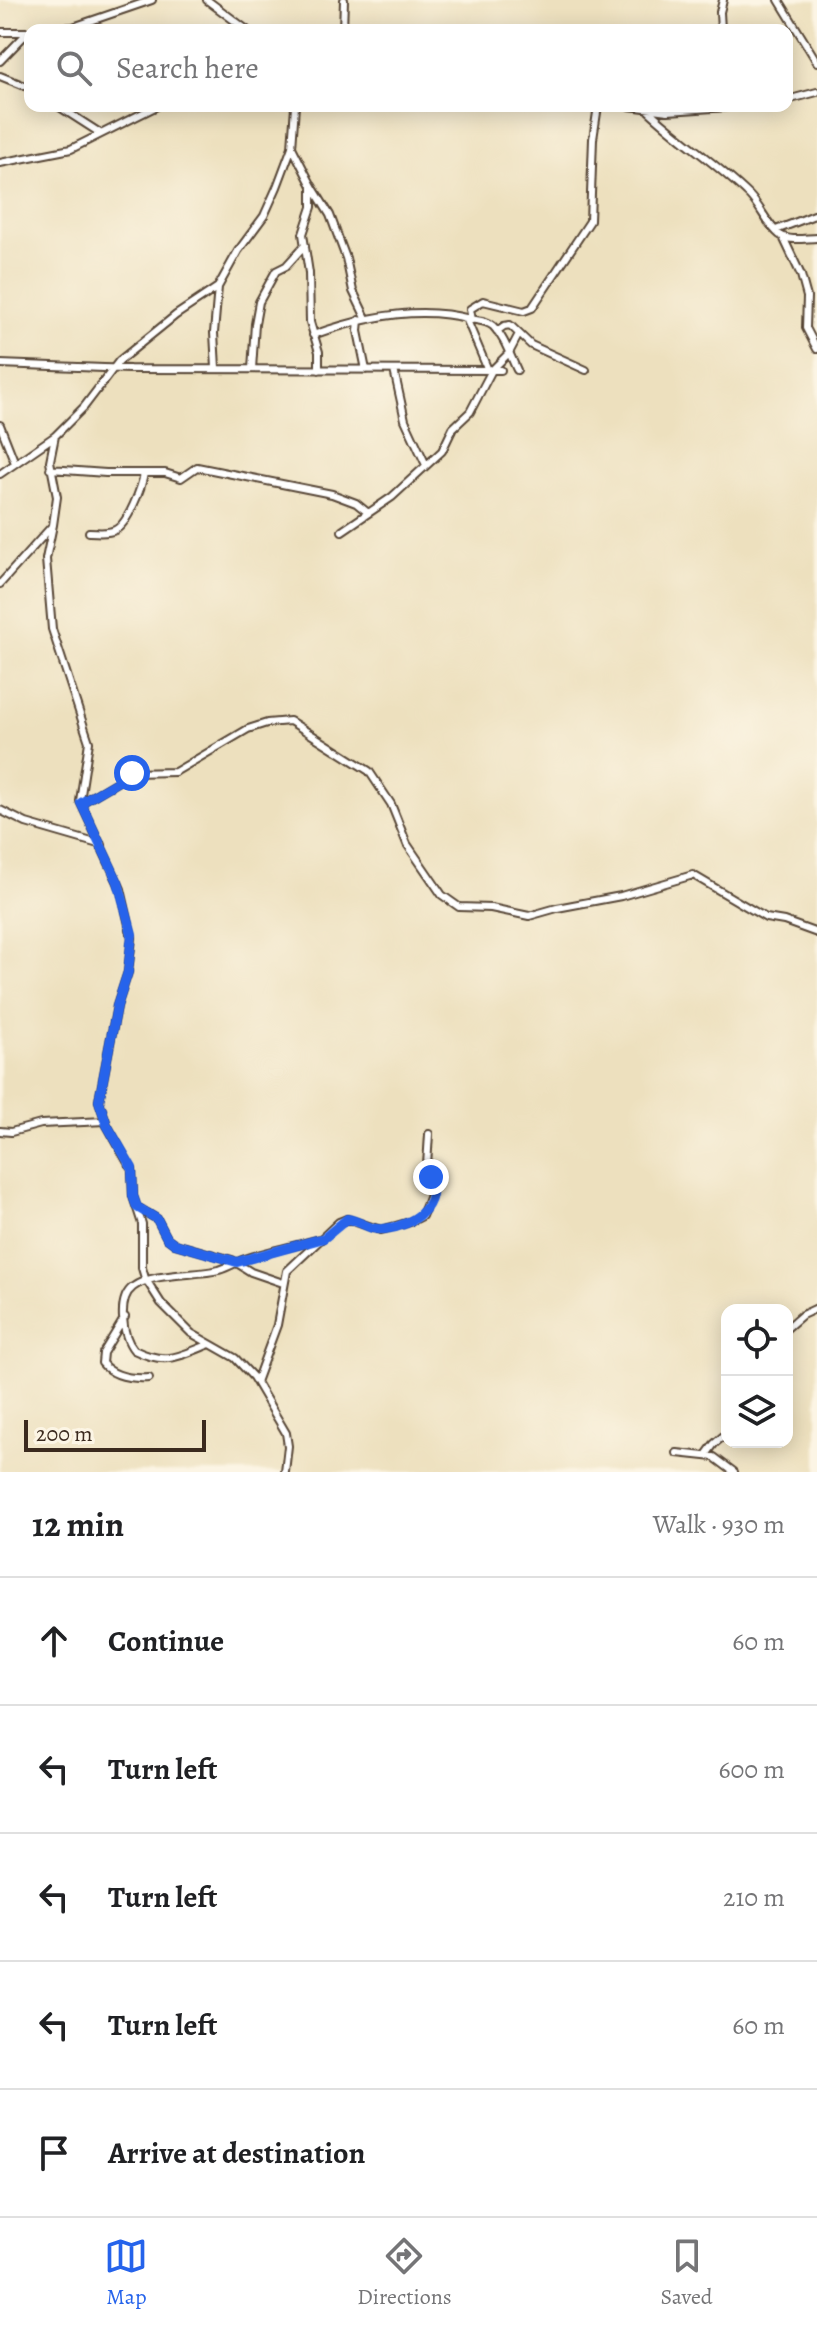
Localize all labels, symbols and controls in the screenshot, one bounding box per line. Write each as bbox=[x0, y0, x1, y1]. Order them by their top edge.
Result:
search box bbox=[24, 24, 793, 112]
icon: search bbox=[52, 46, 96, 90]
text: Search here bbox=[116, 48, 259, 88]
route start bbox=[114, 755, 150, 791]
route end bbox=[413, 1159, 449, 1195]
map controls bbox=[721, 1304, 793, 1448]
button: locate bbox=[721, 1304, 793, 1376]
button: layers bbox=[721, 1376, 793, 1448]
scale bar bbox=[24, 1416, 206, 1452]
text: 200 m bbox=[36, 1419, 93, 1449]
text: 12 min bbox=[32, 1501, 124, 1548]
text: Walk · 930 m bbox=[653, 1507, 785, 1542]
icon: ahead bbox=[32, 1619, 76, 1663]
text: Continue bbox=[108, 1621, 224, 1661]
text: 60 m bbox=[732, 1624, 785, 1659]
icon: left bbox=[32, 1747, 76, 1791]
text: Turn left bbox=[108, 1749, 217, 1789]
text: 600 m bbox=[718, 1752, 785, 1787]
icon: left bbox=[32, 1875, 76, 1919]
text: Turn left bbox=[108, 1877, 217, 1917]
text: 210 m bbox=[723, 1880, 785, 1915]
icon: left bbox=[32, 2003, 76, 2047]
text: Turn left bbox=[108, 2005, 217, 2045]
text: 60 m bbox=[732, 2008, 785, 2043]
icon: arrive bbox=[32, 2131, 76, 2175]
text: Arrive at destination bbox=[108, 2133, 365, 2173]
tab: Map bbox=[104, 2234, 148, 2312]
tab: Directions bbox=[357, 2234, 452, 2312]
tab: Saved bbox=[660, 2234, 713, 2312]

